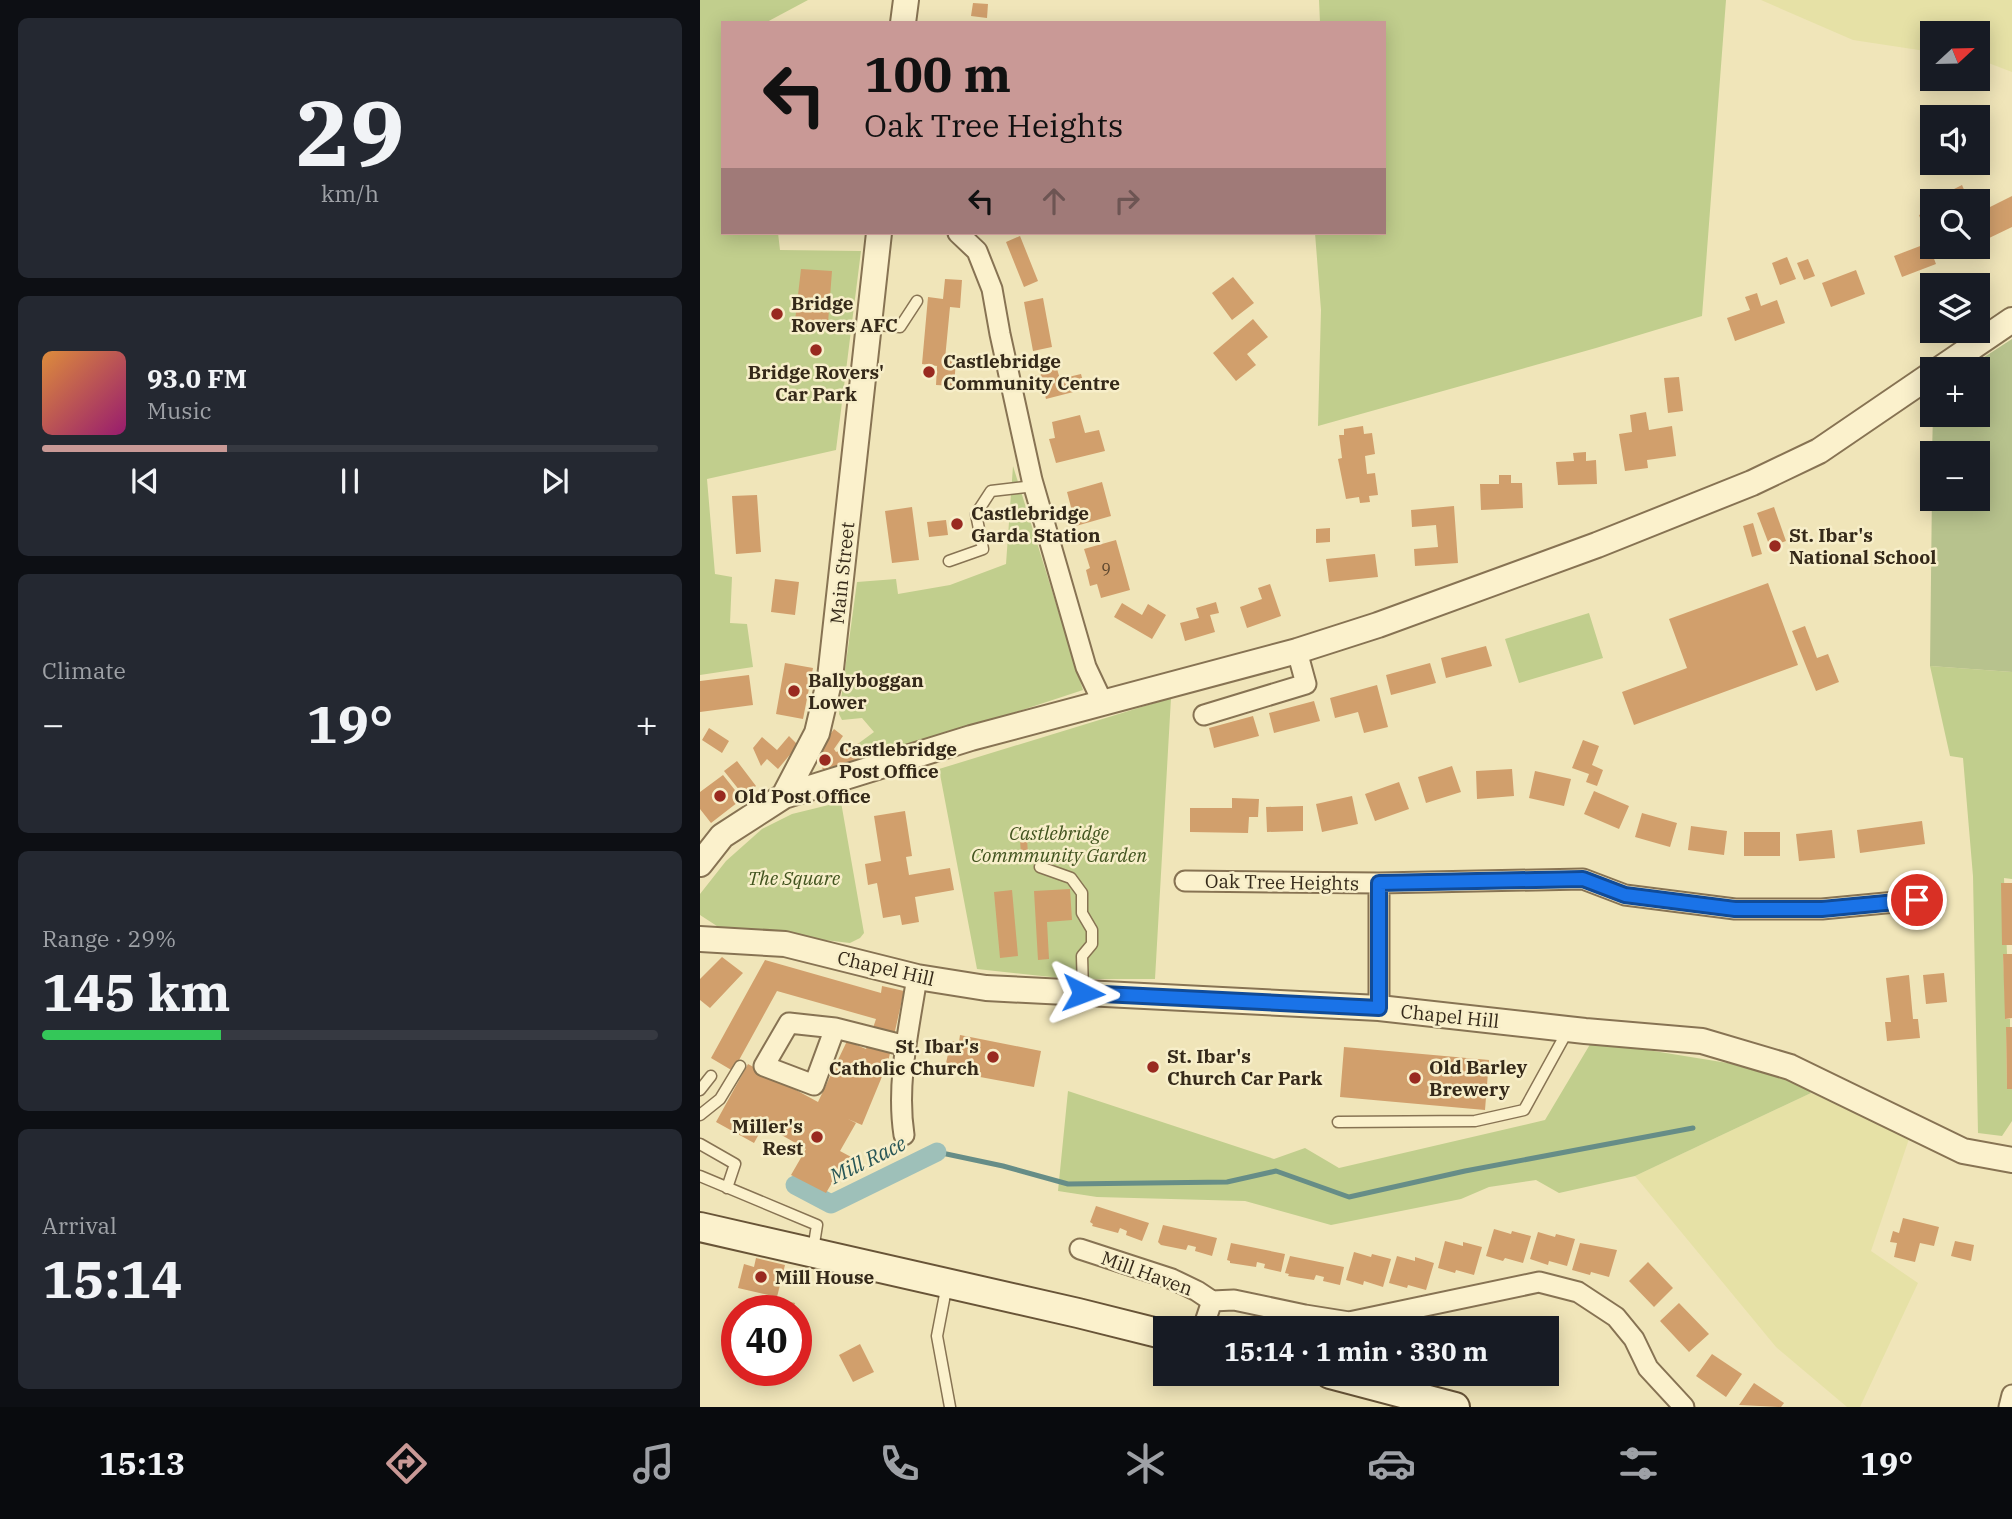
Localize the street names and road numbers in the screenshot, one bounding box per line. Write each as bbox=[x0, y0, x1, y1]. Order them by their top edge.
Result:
street label: Main Street bbox=[825, 520, 859, 625]
street label: Oak Tree Heights bbox=[1205, 869, 1359, 895]
street label: Chapel Hill bbox=[835, 945, 937, 991]
street label: Chapel Hill bbox=[1400, 999, 1501, 1033]
street label: Mill Haven bbox=[1098, 1245, 1196, 1301]

